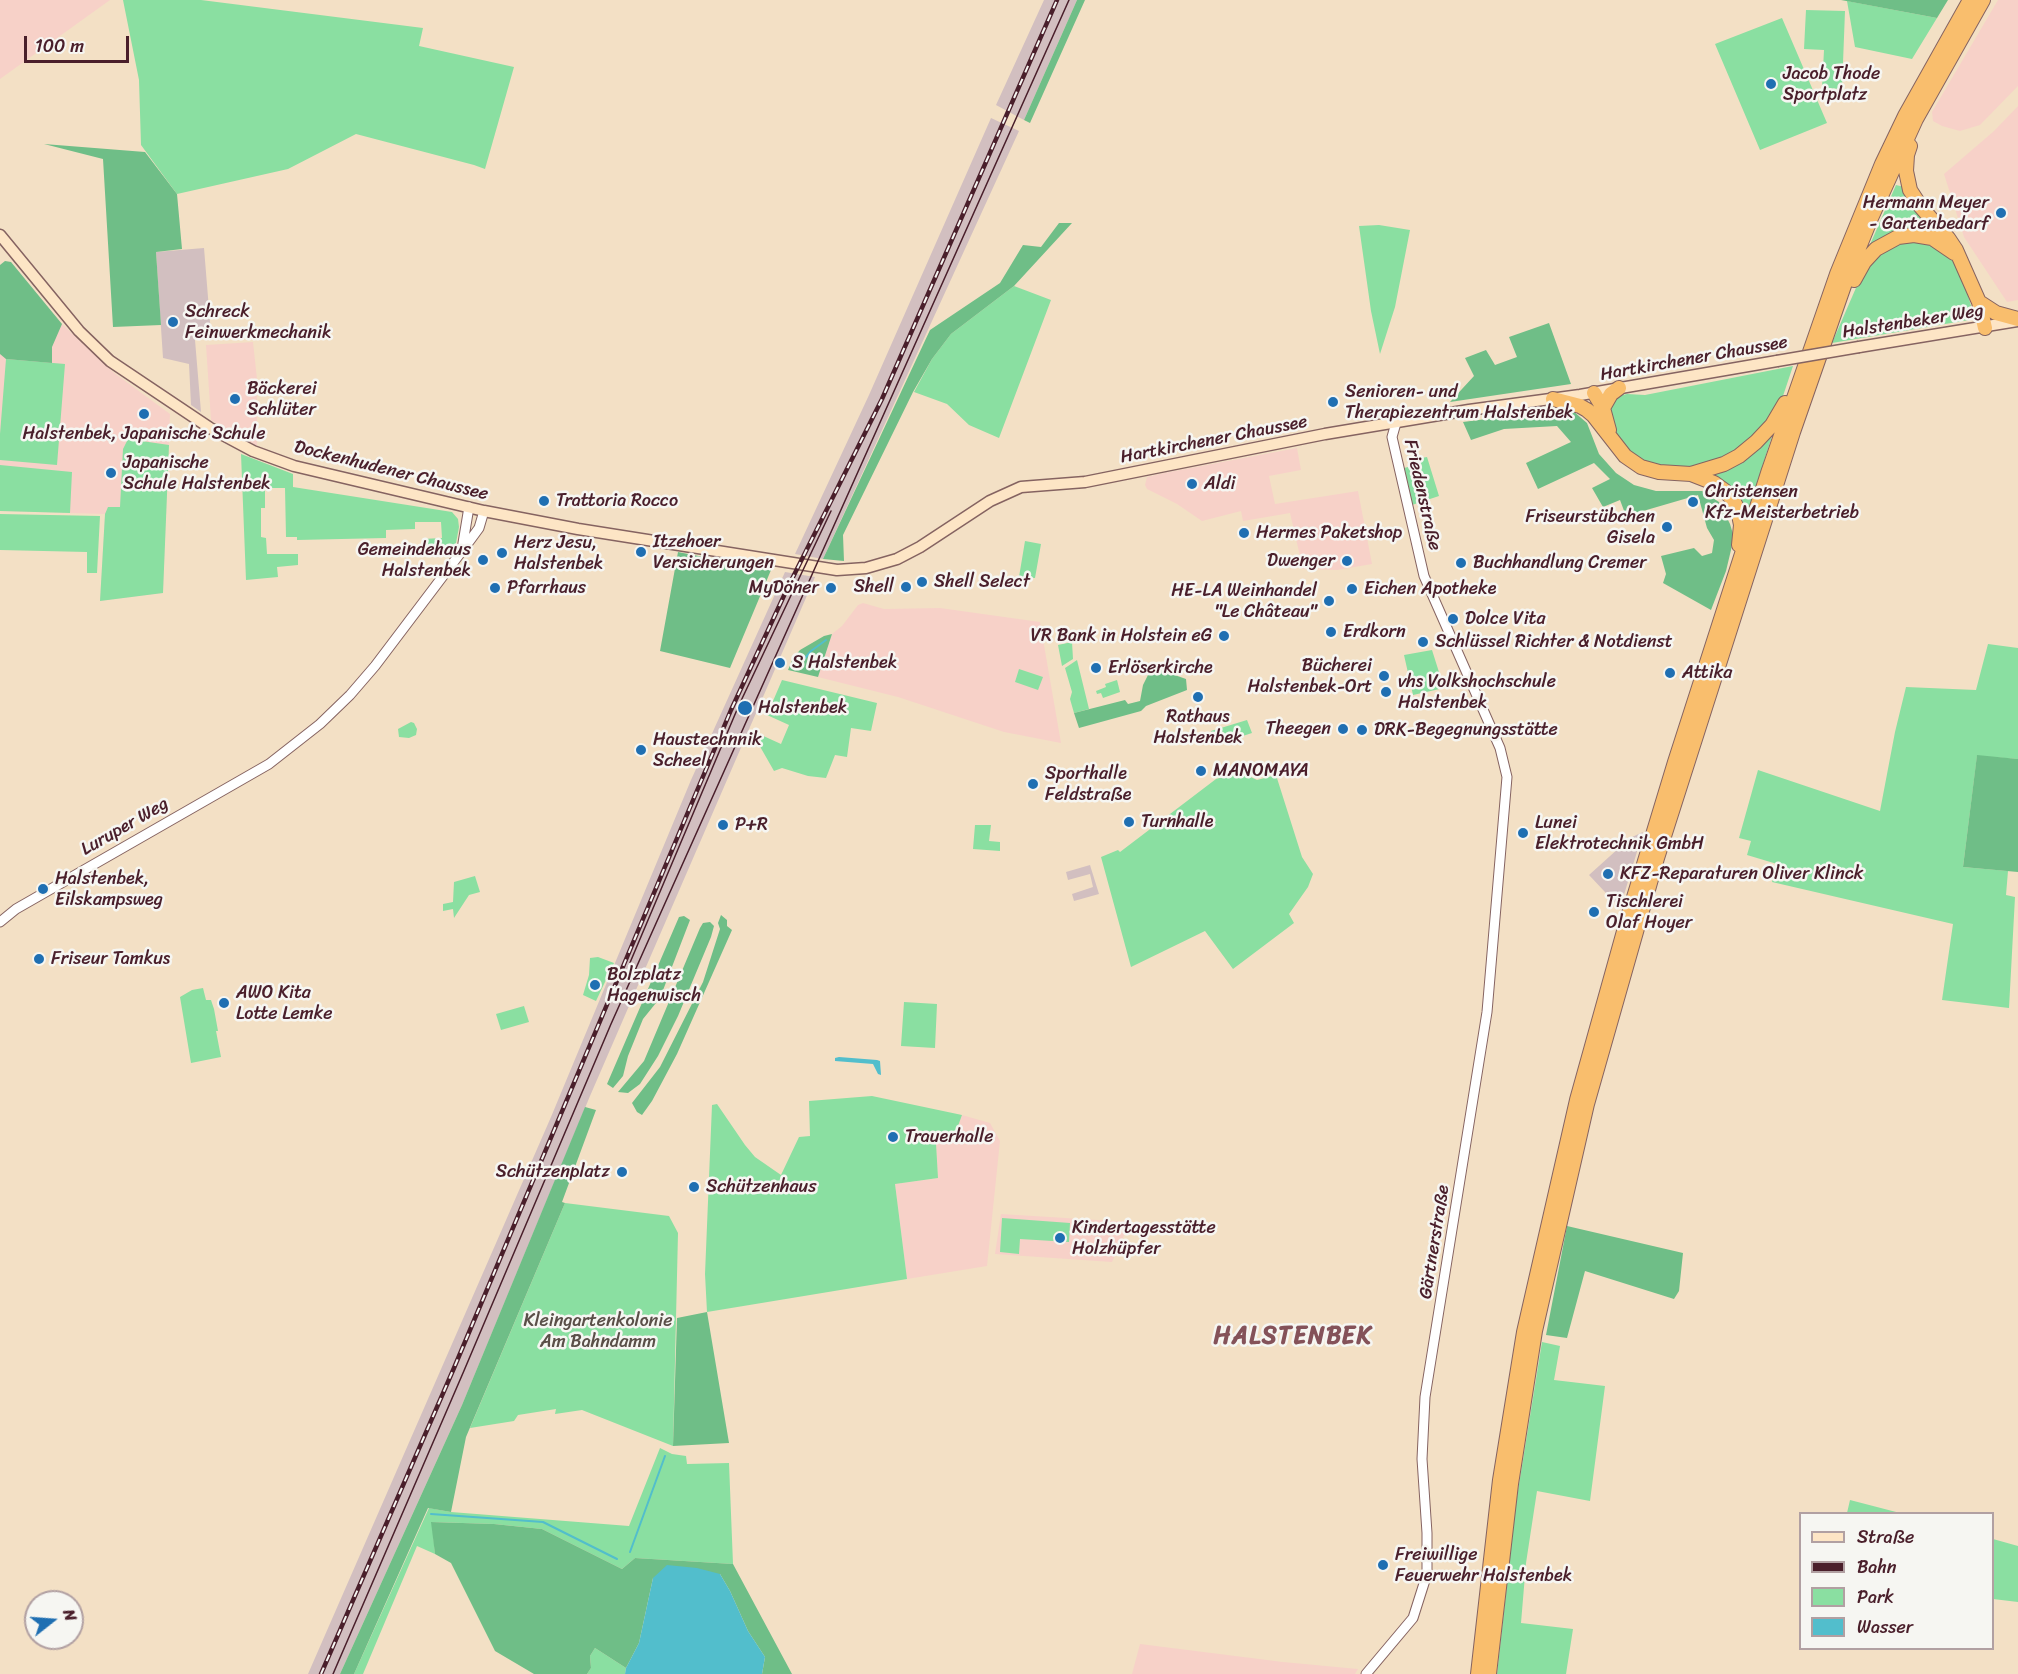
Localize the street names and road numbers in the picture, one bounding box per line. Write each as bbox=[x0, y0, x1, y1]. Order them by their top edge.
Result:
street label: Halstenbeker Weg bbox=[1841, 300, 1985, 344]
street label: Hartkirchener Chaussee bbox=[1599, 332, 1789, 386]
street label: Hartkirchener Chaussee bbox=[1119, 411, 1309, 469]
street label: Dockenhudener Chaussee bbox=[292, 436, 490, 506]
street label: Friedenstraße bbox=[1399, 437, 1445, 553]
street label: Luruper Weg bbox=[77, 793, 173, 861]
street label: Gärtnerstraße bbox=[1415, 1184, 1455, 1300]

